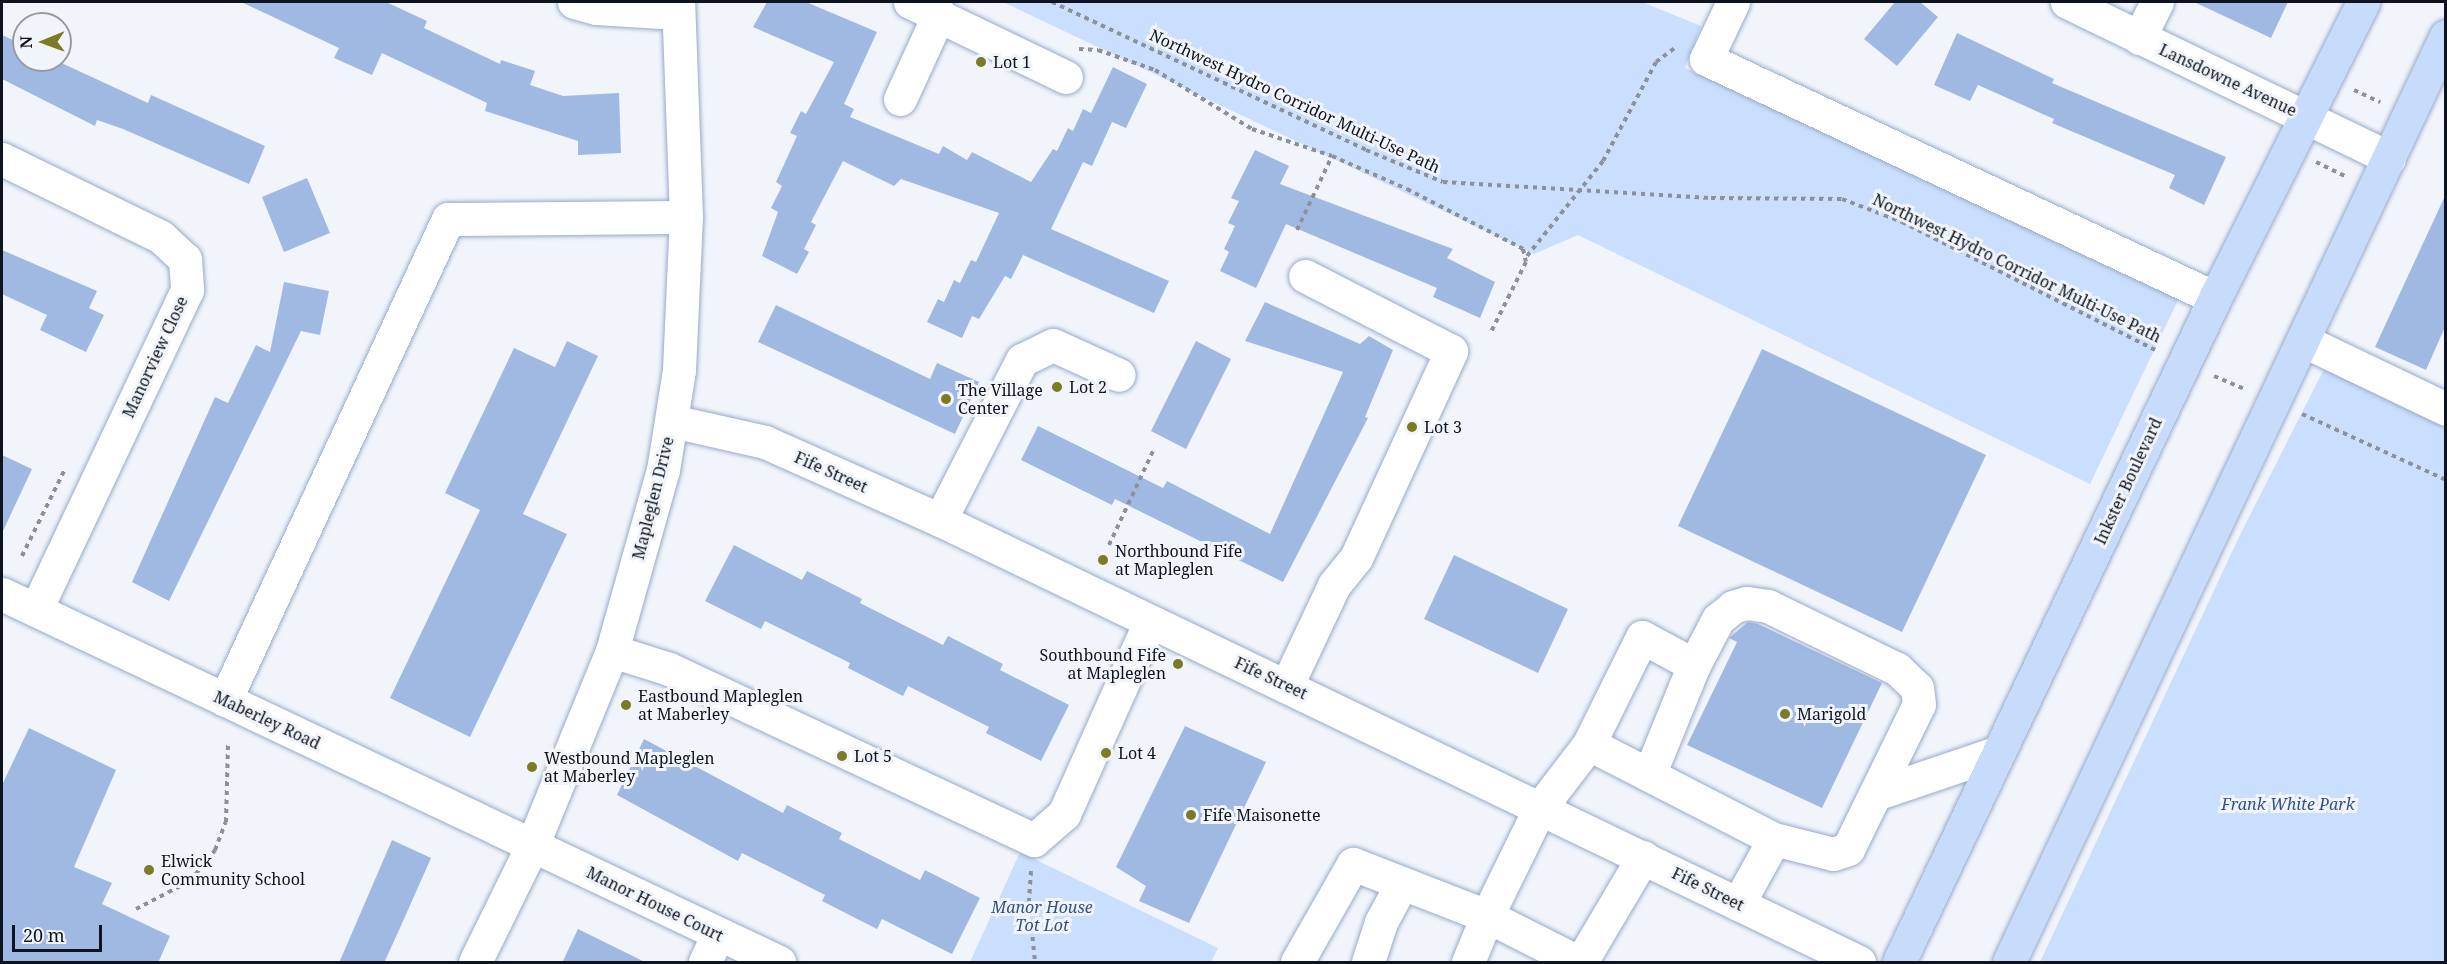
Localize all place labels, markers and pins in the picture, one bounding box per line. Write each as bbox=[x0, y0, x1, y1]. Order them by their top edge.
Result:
place label: Lot 1 bbox=[993, 52, 1031, 72]
marker: Lot 1 bbox=[974, 55, 988, 69]
place label: Lot 2 bbox=[1069, 377, 1107, 397]
place label: The Village Center bbox=[958, 380, 1043, 418]
marker: Lot 2 bbox=[1050, 380, 1064, 394]
marker: The Village Center bbox=[939, 392, 953, 406]
place label: Lot 3 bbox=[1424, 417, 1462, 437]
marker: Lot 3 bbox=[1405, 420, 1419, 434]
place label: Northbound Fife at Mapleglen bbox=[1115, 541, 1242, 579]
marker: Northbound Fife at Mapleglen bbox=[1096, 553, 1110, 567]
place label: Southbound Fife at Mapleglen bbox=[1040, 645, 1166, 683]
marker: Southbound Fife at Mapleglen bbox=[1171, 657, 1185, 671]
place label: Eastbound Mapleglen at Maberley bbox=[638, 686, 803, 724]
marker: Eastbound Mapleglen at Maberley bbox=[619, 698, 633, 712]
place label: Marigold bbox=[1797, 704, 1866, 724]
marker: Marigold bbox=[1778, 707, 1792, 721]
place label: Lot 4 bbox=[1118, 743, 1156, 763]
place label: Lot 5 bbox=[854, 746, 892, 766]
marker: Lot 4 bbox=[1099, 746, 1113, 760]
place label: Westbound Mapleglen at Maberley bbox=[544, 748, 715, 786]
marker: Lot 5 bbox=[835, 749, 849, 763]
marker: Westbound Mapleglen at Maberley bbox=[525, 760, 539, 774]
place label: Fife Maisonette bbox=[1203, 805, 1320, 825]
marker: Fife Maisonette bbox=[1184, 808, 1198, 822]
place label: Elwick Community School bbox=[161, 851, 305, 889]
marker: Elwick Community School bbox=[142, 863, 156, 877]

